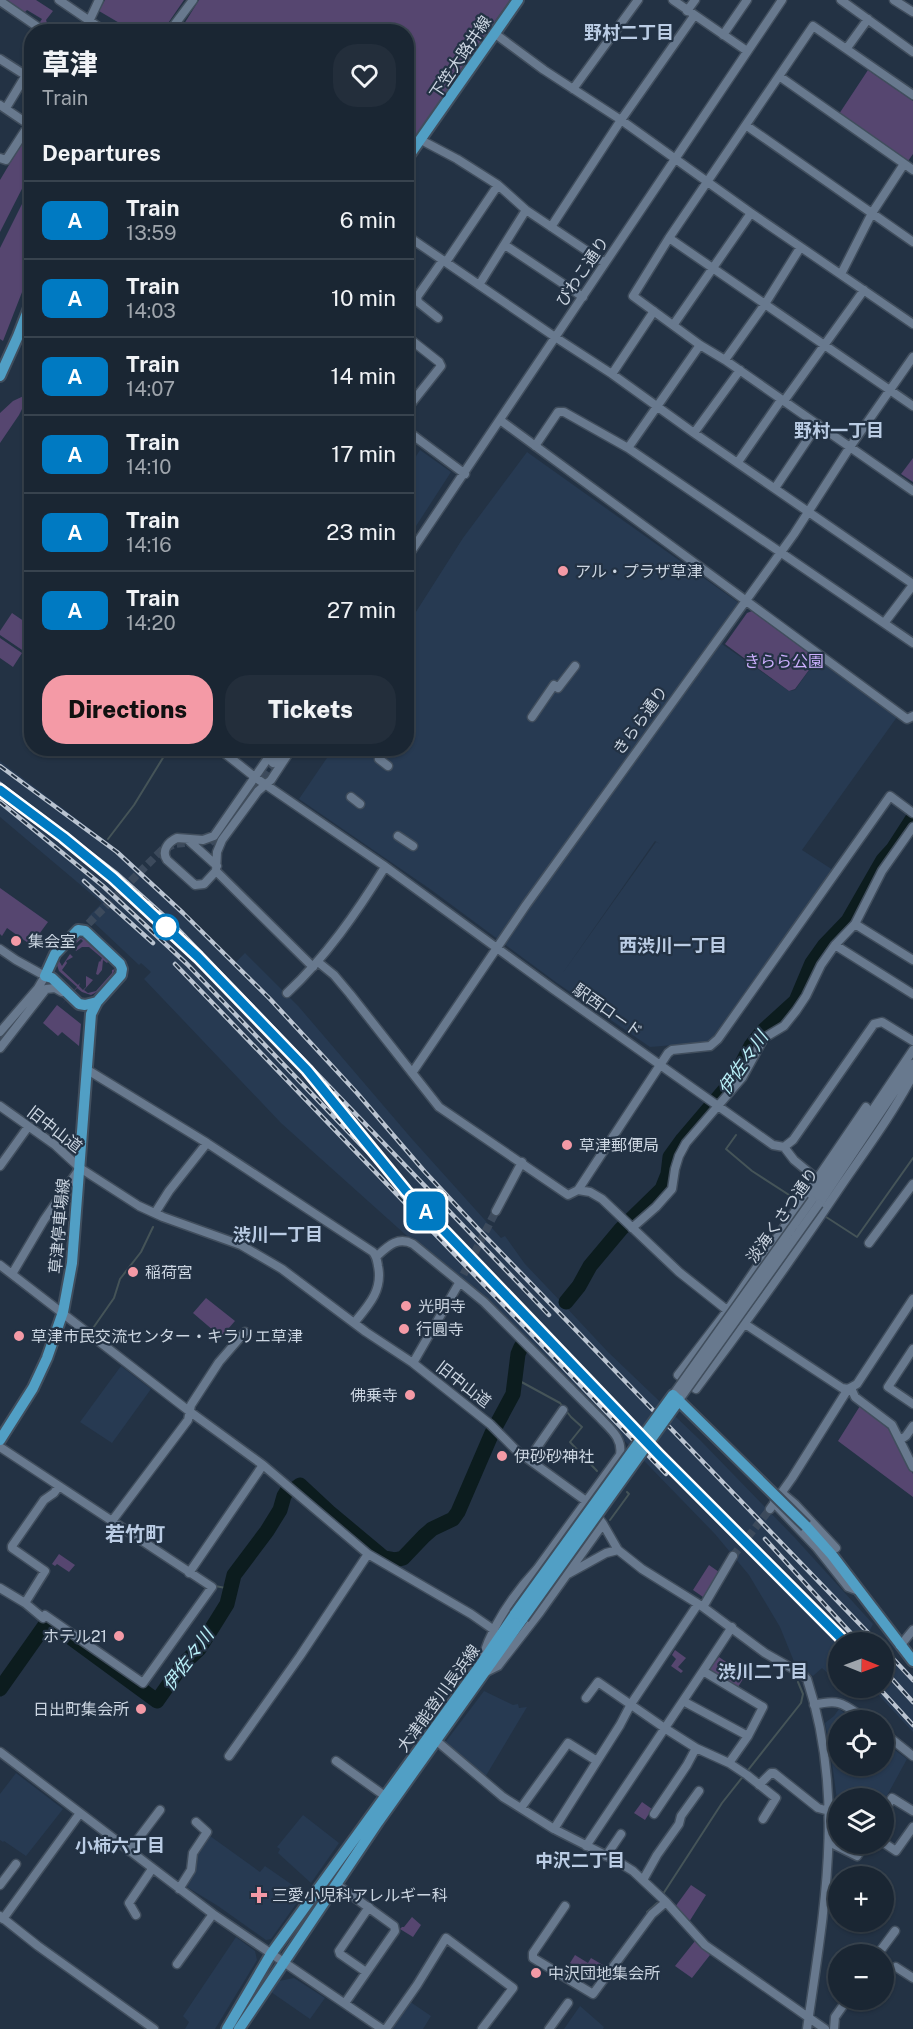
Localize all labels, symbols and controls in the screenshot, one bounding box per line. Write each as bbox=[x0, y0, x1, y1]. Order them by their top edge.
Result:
street label: 下笠大路井線 bbox=[426, 12, 495, 102]
district label: 野村二丁目 bbox=[584, 22, 674, 43]
button: heart bbox=[333, 44, 396, 107]
text: 草津 bbox=[42, 47, 98, 80]
text: Train bbox=[42, 86, 88, 110]
text: Departures bbox=[42, 140, 161, 166]
text: Train bbox=[126, 195, 179, 221]
text: 6 min bbox=[340, 207, 396, 233]
text: A bbox=[67, 208, 83, 233]
text: 13:59 bbox=[126, 221, 177, 245]
street label: びわこ通り bbox=[552, 233, 613, 310]
text: Train bbox=[126, 273, 179, 299]
text: 10 min bbox=[331, 285, 396, 311]
text: A bbox=[67, 286, 83, 311]
text: 14:03 bbox=[126, 299, 176, 323]
text: Train bbox=[126, 351, 179, 377]
text: 14 min bbox=[331, 363, 396, 389]
text: A bbox=[67, 364, 83, 389]
text: 14:07 bbox=[126, 377, 175, 401]
district label: 野村一丁目 bbox=[794, 420, 884, 441]
text: Train bbox=[126, 429, 179, 455]
text: 17 min bbox=[331, 441, 396, 467]
text: A bbox=[67, 442, 83, 467]
text: 14:10 bbox=[126, 455, 172, 479]
text: Train bbox=[126, 507, 179, 533]
text: 23 min bbox=[326, 519, 396, 545]
text: A bbox=[67, 520, 83, 545]
text: 14:16 bbox=[126, 533, 172, 557]
place label: アル・プラザ草津 bbox=[575, 562, 703, 581]
marker: アル・プラザ草津 bbox=[556, 564, 570, 578]
text: Train bbox=[126, 585, 179, 611]
text: 27 min bbox=[327, 597, 396, 623]
text: A bbox=[67, 598, 83, 623]
text: 14:20 bbox=[126, 611, 176, 635]
park label: きらら公園 bbox=[744, 652, 824, 671]
button: Directions bbox=[42, 675, 213, 744]
button: Tickets bbox=[225, 675, 396, 744]
street label: きらら通り bbox=[609, 682, 672, 758]
unlabelled marker bbox=[153, 914, 179, 940]
place label: 集会室 bbox=[28, 932, 76, 951]
marker: 集会室 bbox=[9, 934, 23, 948]
district label: 西渋川一丁目 bbox=[619, 935, 727, 956]
street label: 駅西ロード bbox=[569, 980, 646, 1041]
water label: 伊佐々川 bbox=[713, 1026, 773, 1098]
street label: 旧中山道 bbox=[24, 1102, 86, 1157]
place label: 草津郵便局 bbox=[579, 1136, 659, 1155]
marker: 草津郵便局 bbox=[560, 1138, 574, 1152]
street label: 淡海くさつ通り bbox=[743, 1164, 822, 1267]
street label: 草津停車場線 bbox=[46, 1177, 73, 1275]
line badge: A bbox=[406, 1192, 446, 1230]
text: A bbox=[418, 1199, 434, 1224]
district label: 渋川一丁目 bbox=[233, 1224, 323, 1245]
place label: 稲荷宮 bbox=[145, 1263, 193, 1282]
marker: 稲荷宮 bbox=[126, 1265, 140, 1279]
place label: 光明寺 bbox=[418, 1297, 466, 1316]
marker: 光明寺 bbox=[399, 1299, 413, 1313]
place label: 行圓寺 bbox=[416, 1320, 464, 1339]
marker: 行圓寺 bbox=[397, 1322, 411, 1336]
place label: 草津市民交流センター・キラリエ草津 bbox=[31, 1327, 303, 1346]
marker: 草津市民交流センター・キラリエ草津 bbox=[12, 1329, 26, 1343]
street label: 旧中山道 bbox=[433, 1357, 495, 1412]
place label: 佛乗寺 bbox=[350, 1386, 398, 1405]
marker: 佛乗寺 bbox=[403, 1388, 417, 1402]
place label: 伊砂砂神社 bbox=[514, 1447, 594, 1466]
marker: 伊砂砂神社 bbox=[495, 1449, 509, 1463]
district label: 若竹町 bbox=[105, 1522, 165, 1546]
water label: 伊佐々川 bbox=[158, 1623, 219, 1695]
place label: ホテル21 bbox=[43, 1627, 107, 1646]
marker: ホテル21 bbox=[112, 1629, 126, 1643]
north arrow bbox=[828, 1632, 894, 1698]
map controls bbox=[828, 1632, 894, 2010]
street label: 大津能登川長浜線 bbox=[393, 1641, 484, 1756]
district label: 渋川二丁目 bbox=[718, 1661, 808, 1682]
place label: 日出町集会所 bbox=[33, 1700, 129, 1719]
marker: 日出町集会所 bbox=[134, 1702, 148, 1716]
button: locate bbox=[828, 1710, 894, 1776]
button: layers bbox=[828, 1788, 894, 1854]
district label: 小柿六丁目 bbox=[75, 1835, 165, 1856]
district label: 中沢二丁目 bbox=[535, 1850, 625, 1871]
button: + bbox=[828, 1866, 894, 1932]
marker: 三愛小児科アレルギー科 bbox=[250, 1886, 268, 1904]
place label: 三愛小児科アレルギー科 bbox=[272, 1886, 448, 1905]
button: − bbox=[828, 1944, 894, 2010]
place label: 中沢団地集会所 bbox=[548, 1964, 660, 1983]
marker: 中沢団地集会所 bbox=[529, 1966, 543, 1980]

